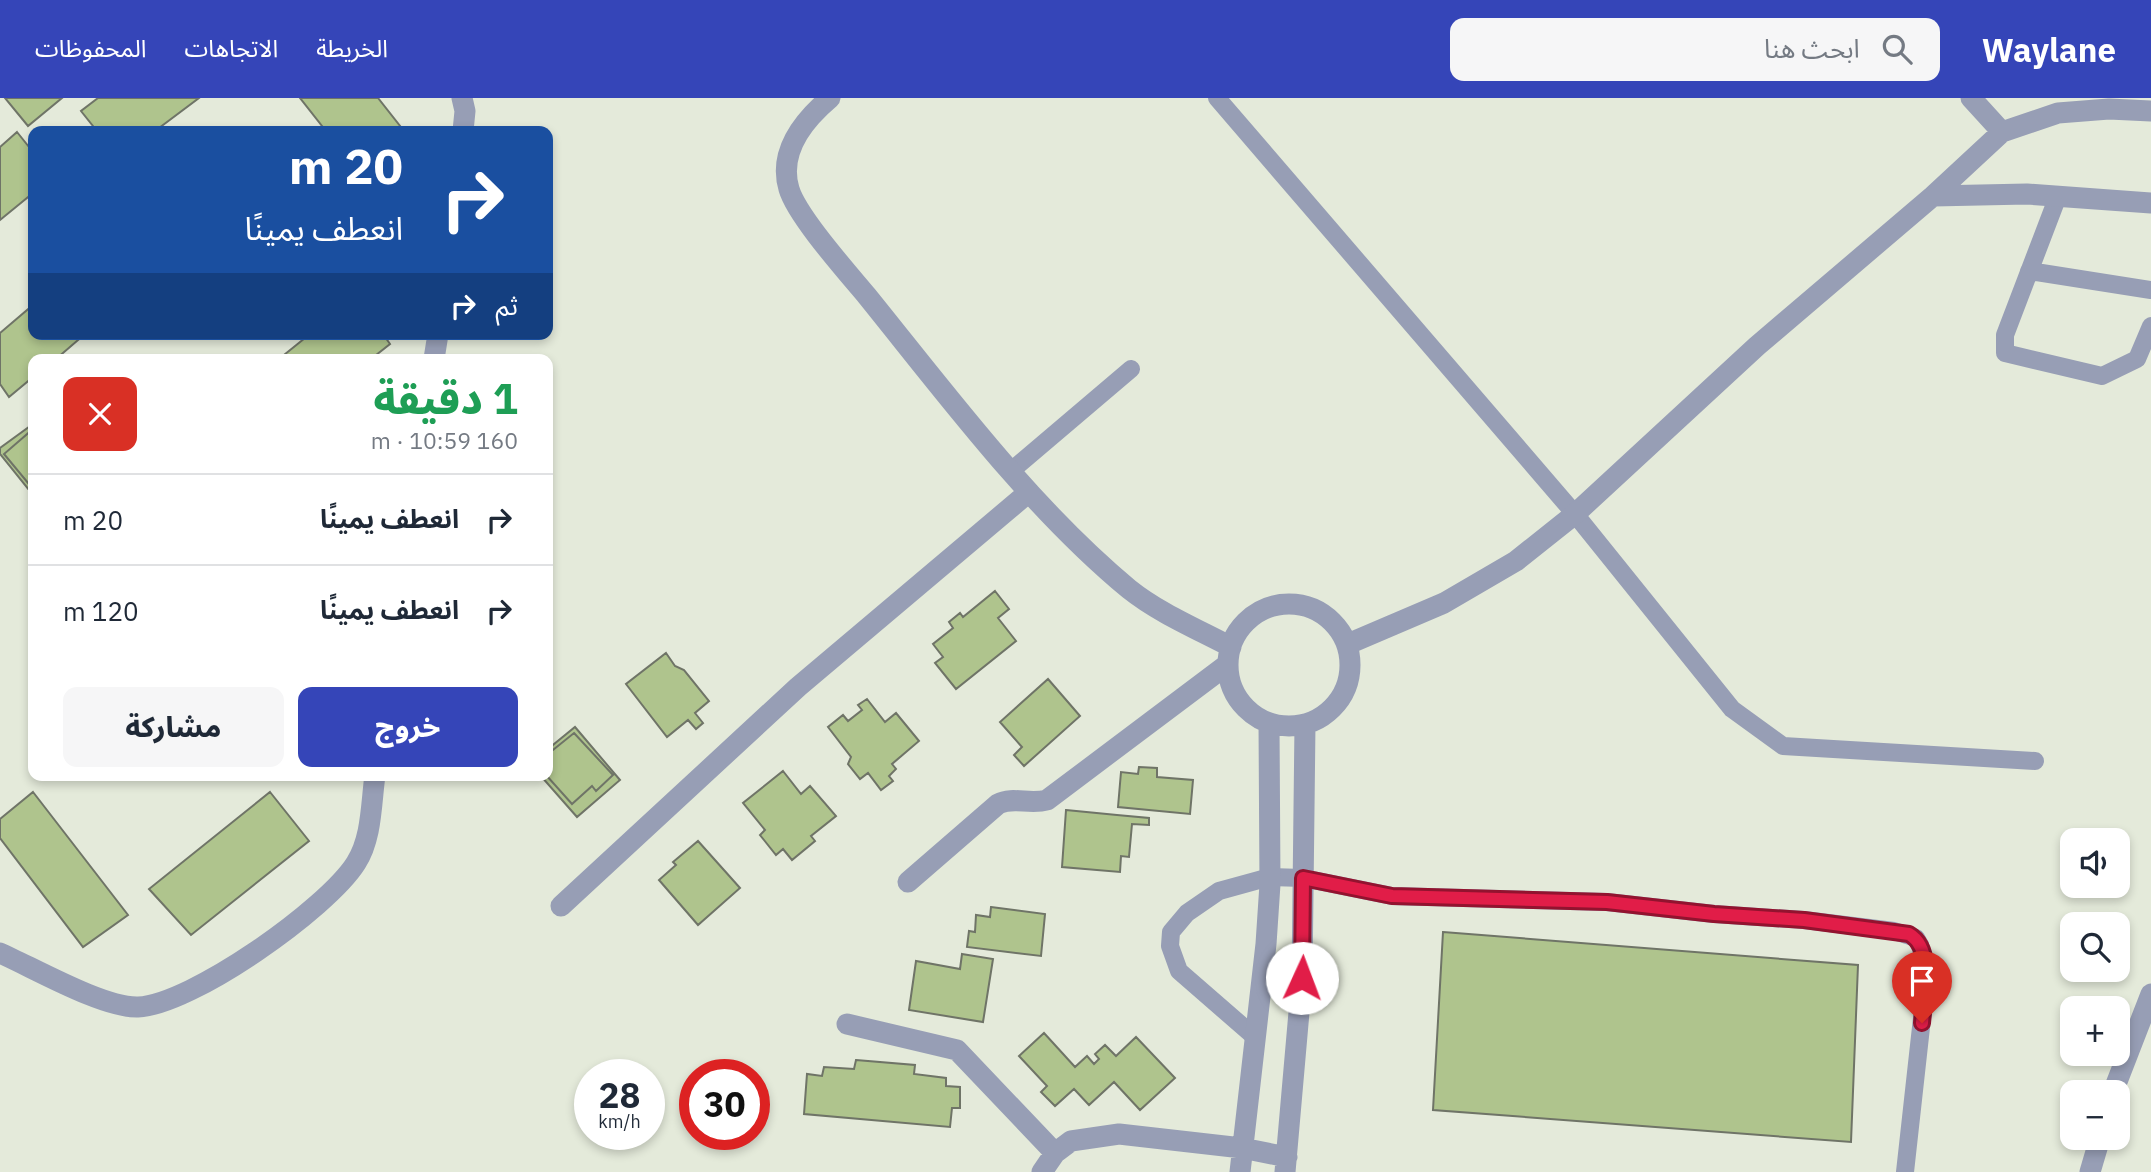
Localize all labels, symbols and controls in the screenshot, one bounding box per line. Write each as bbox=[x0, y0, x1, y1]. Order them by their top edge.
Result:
search box bbox=[1450, 18, 1940, 81]
text: Waylane bbox=[1982, 28, 2116, 71]
icon: search bbox=[1878, 30, 1916, 68]
text: ابحث هنا bbox=[1764, 31, 1860, 65]
text: المحفوظات bbox=[35, 32, 146, 64]
text: الاتجاهات bbox=[184, 32, 278, 64]
text: الخريطة bbox=[316, 32, 388, 64]
text: 20 m bbox=[289, 134, 403, 197]
icon: right bbox=[427, 154, 518, 245]
text: انعطف يمينًا bbox=[244, 207, 403, 249]
icon: right bbox=[444, 287, 482, 325]
text: ثم bbox=[496, 288, 518, 322]
text: 1 دقيقة bbox=[373, 371, 518, 426]
button: close bbox=[63, 377, 137, 451]
text: 160 m · 10:59 bbox=[371, 425, 518, 455]
text: انعطف يمينًا bbox=[320, 501, 459, 535]
icon: right bbox=[480, 501, 518, 539]
text: 20 m bbox=[63, 503, 123, 537]
text: انعطف يمينًا bbox=[320, 592, 459, 626]
icon: right bbox=[480, 592, 518, 630]
text: 120 m bbox=[63, 594, 139, 628]
button: مشاركة bbox=[63, 687, 284, 767]
button: خروج bbox=[298, 687, 518, 767]
map controls bbox=[2060, 828, 2130, 1150]
button: sound bbox=[2060, 828, 2130, 898]
button: search bbox=[2060, 912, 2130, 982]
position arrow bbox=[1265, 941, 1339, 1015]
pin bbox=[1892, 951, 1952, 1023]
icon: arrive bbox=[1903, 962, 1941, 1000]
button: + bbox=[2060, 996, 2130, 1066]
speed limit sign: 30 bbox=[679, 1059, 770, 1150]
text: 28 bbox=[598, 1072, 641, 1118]
button: − bbox=[2060, 1080, 2130, 1150]
text: km/h bbox=[598, 1110, 641, 1133]

